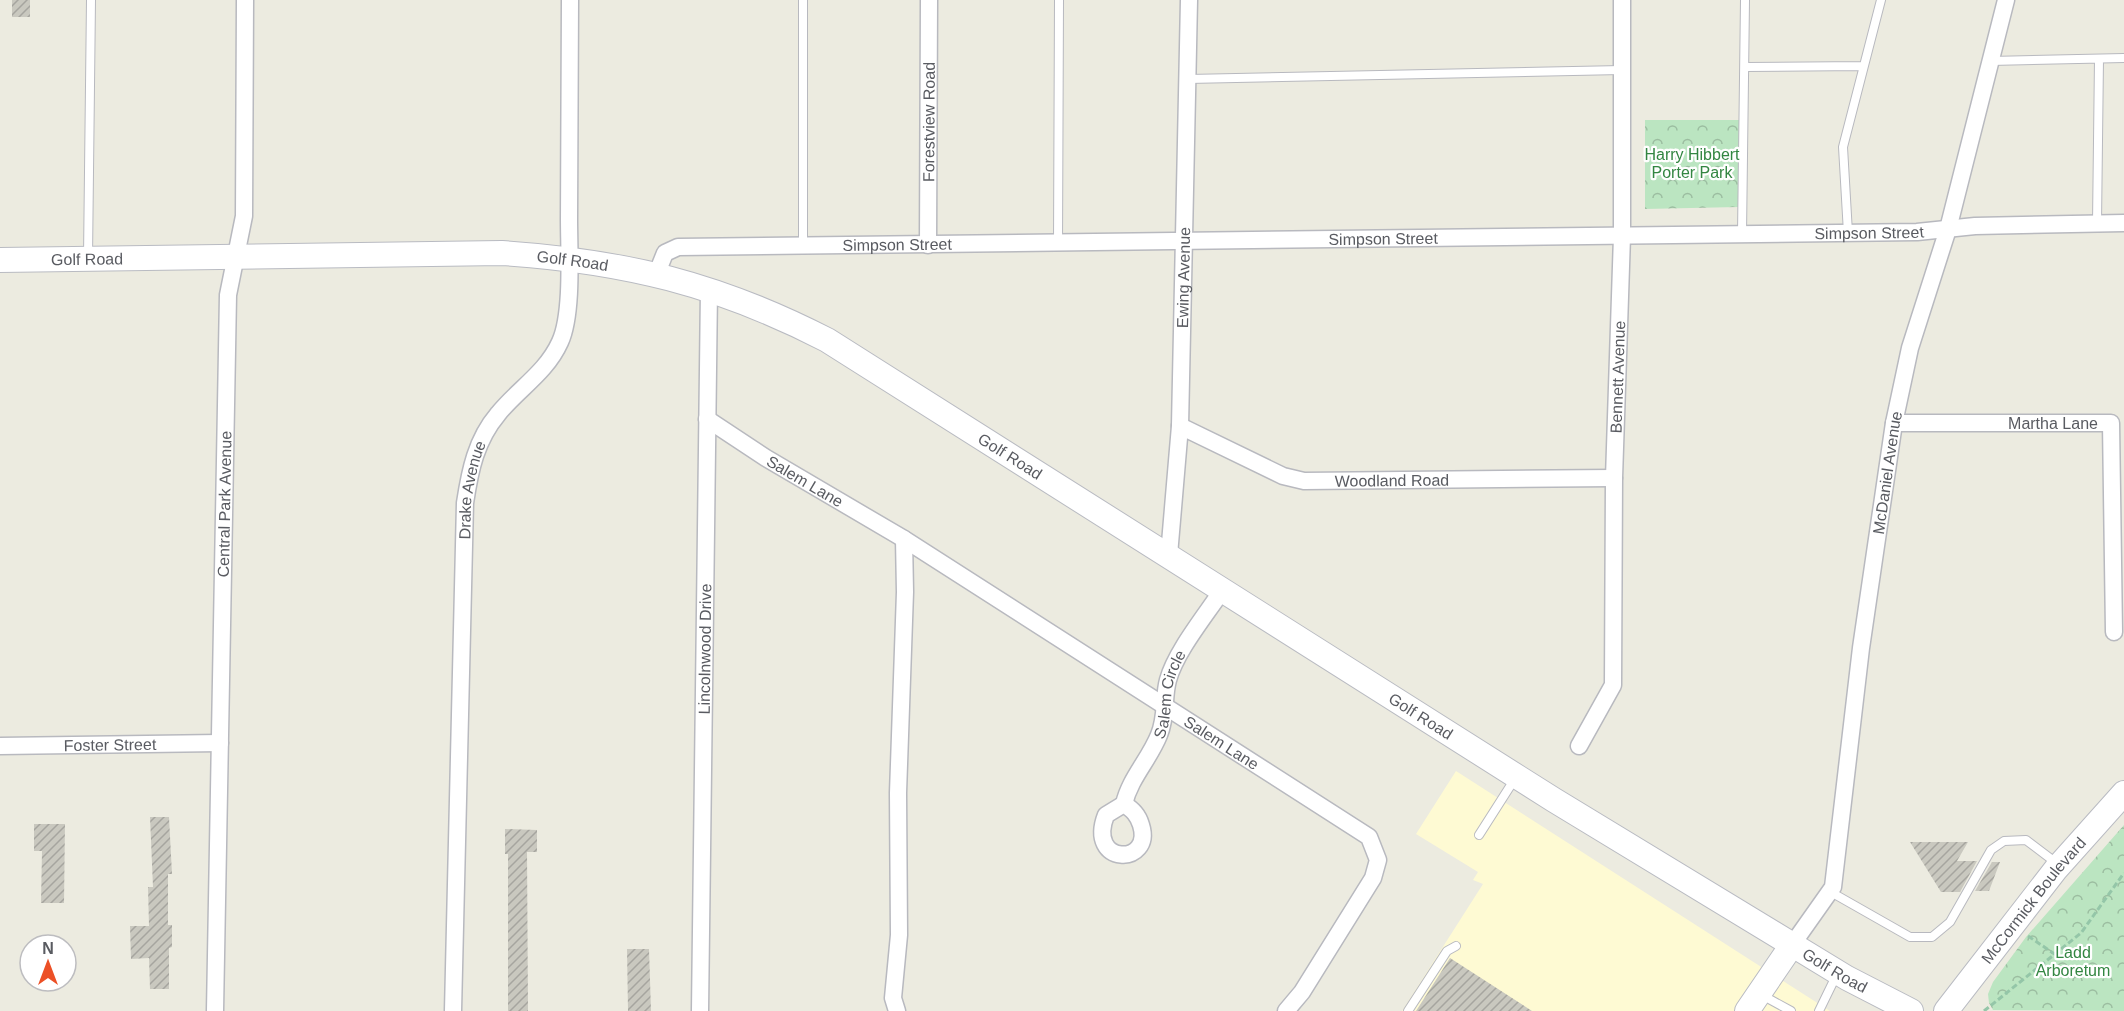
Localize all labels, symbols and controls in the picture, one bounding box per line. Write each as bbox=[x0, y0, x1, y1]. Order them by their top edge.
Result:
street label: Forestview Road bbox=[920, 62, 938, 182]
park label: Harry Hibbert Porter Park bbox=[1644, 146, 1740, 181]
street label: Simpson Street bbox=[1814, 223, 1925, 242]
street label: Ewing Avenue bbox=[1174, 227, 1193, 328]
street label: Simpson Street bbox=[1328, 230, 1438, 248]
street label: Simpson Street bbox=[842, 236, 953, 254]
street label: Golf Road bbox=[536, 248, 610, 274]
street label: Golf Road bbox=[51, 250, 123, 268]
street label: Bennett Avenue bbox=[1607, 320, 1628, 434]
street label: McDaniel Avenue bbox=[1870, 409, 1905, 535]
street label: Martha Lane bbox=[2008, 415, 2098, 432]
street label: Golf Road bbox=[975, 430, 1045, 483]
street label: Central Park Avenue bbox=[215, 431, 235, 578]
street label: Drake Avenue bbox=[456, 438, 489, 539]
street label: Salem Lane bbox=[764, 452, 846, 510]
street label: Woodland Road bbox=[1335, 472, 1449, 490]
street label: Lincolnwood Drive bbox=[696, 583, 714, 715]
street label: Salem Circle bbox=[1151, 647, 1189, 741]
street label: Golf Road bbox=[1386, 690, 1456, 743]
street label: Salem Lane bbox=[1181, 713, 1262, 773]
street label: Foster Street bbox=[64, 736, 157, 754]
street label: McCormick Boulevard bbox=[1978, 834, 2089, 967]
north arrow bbox=[18, 933, 78, 993]
text: N bbox=[42, 940, 54, 957]
park label: Ladd Arboretum bbox=[2036, 944, 2110, 979]
street label: Golf Road bbox=[1799, 945, 1870, 996]

